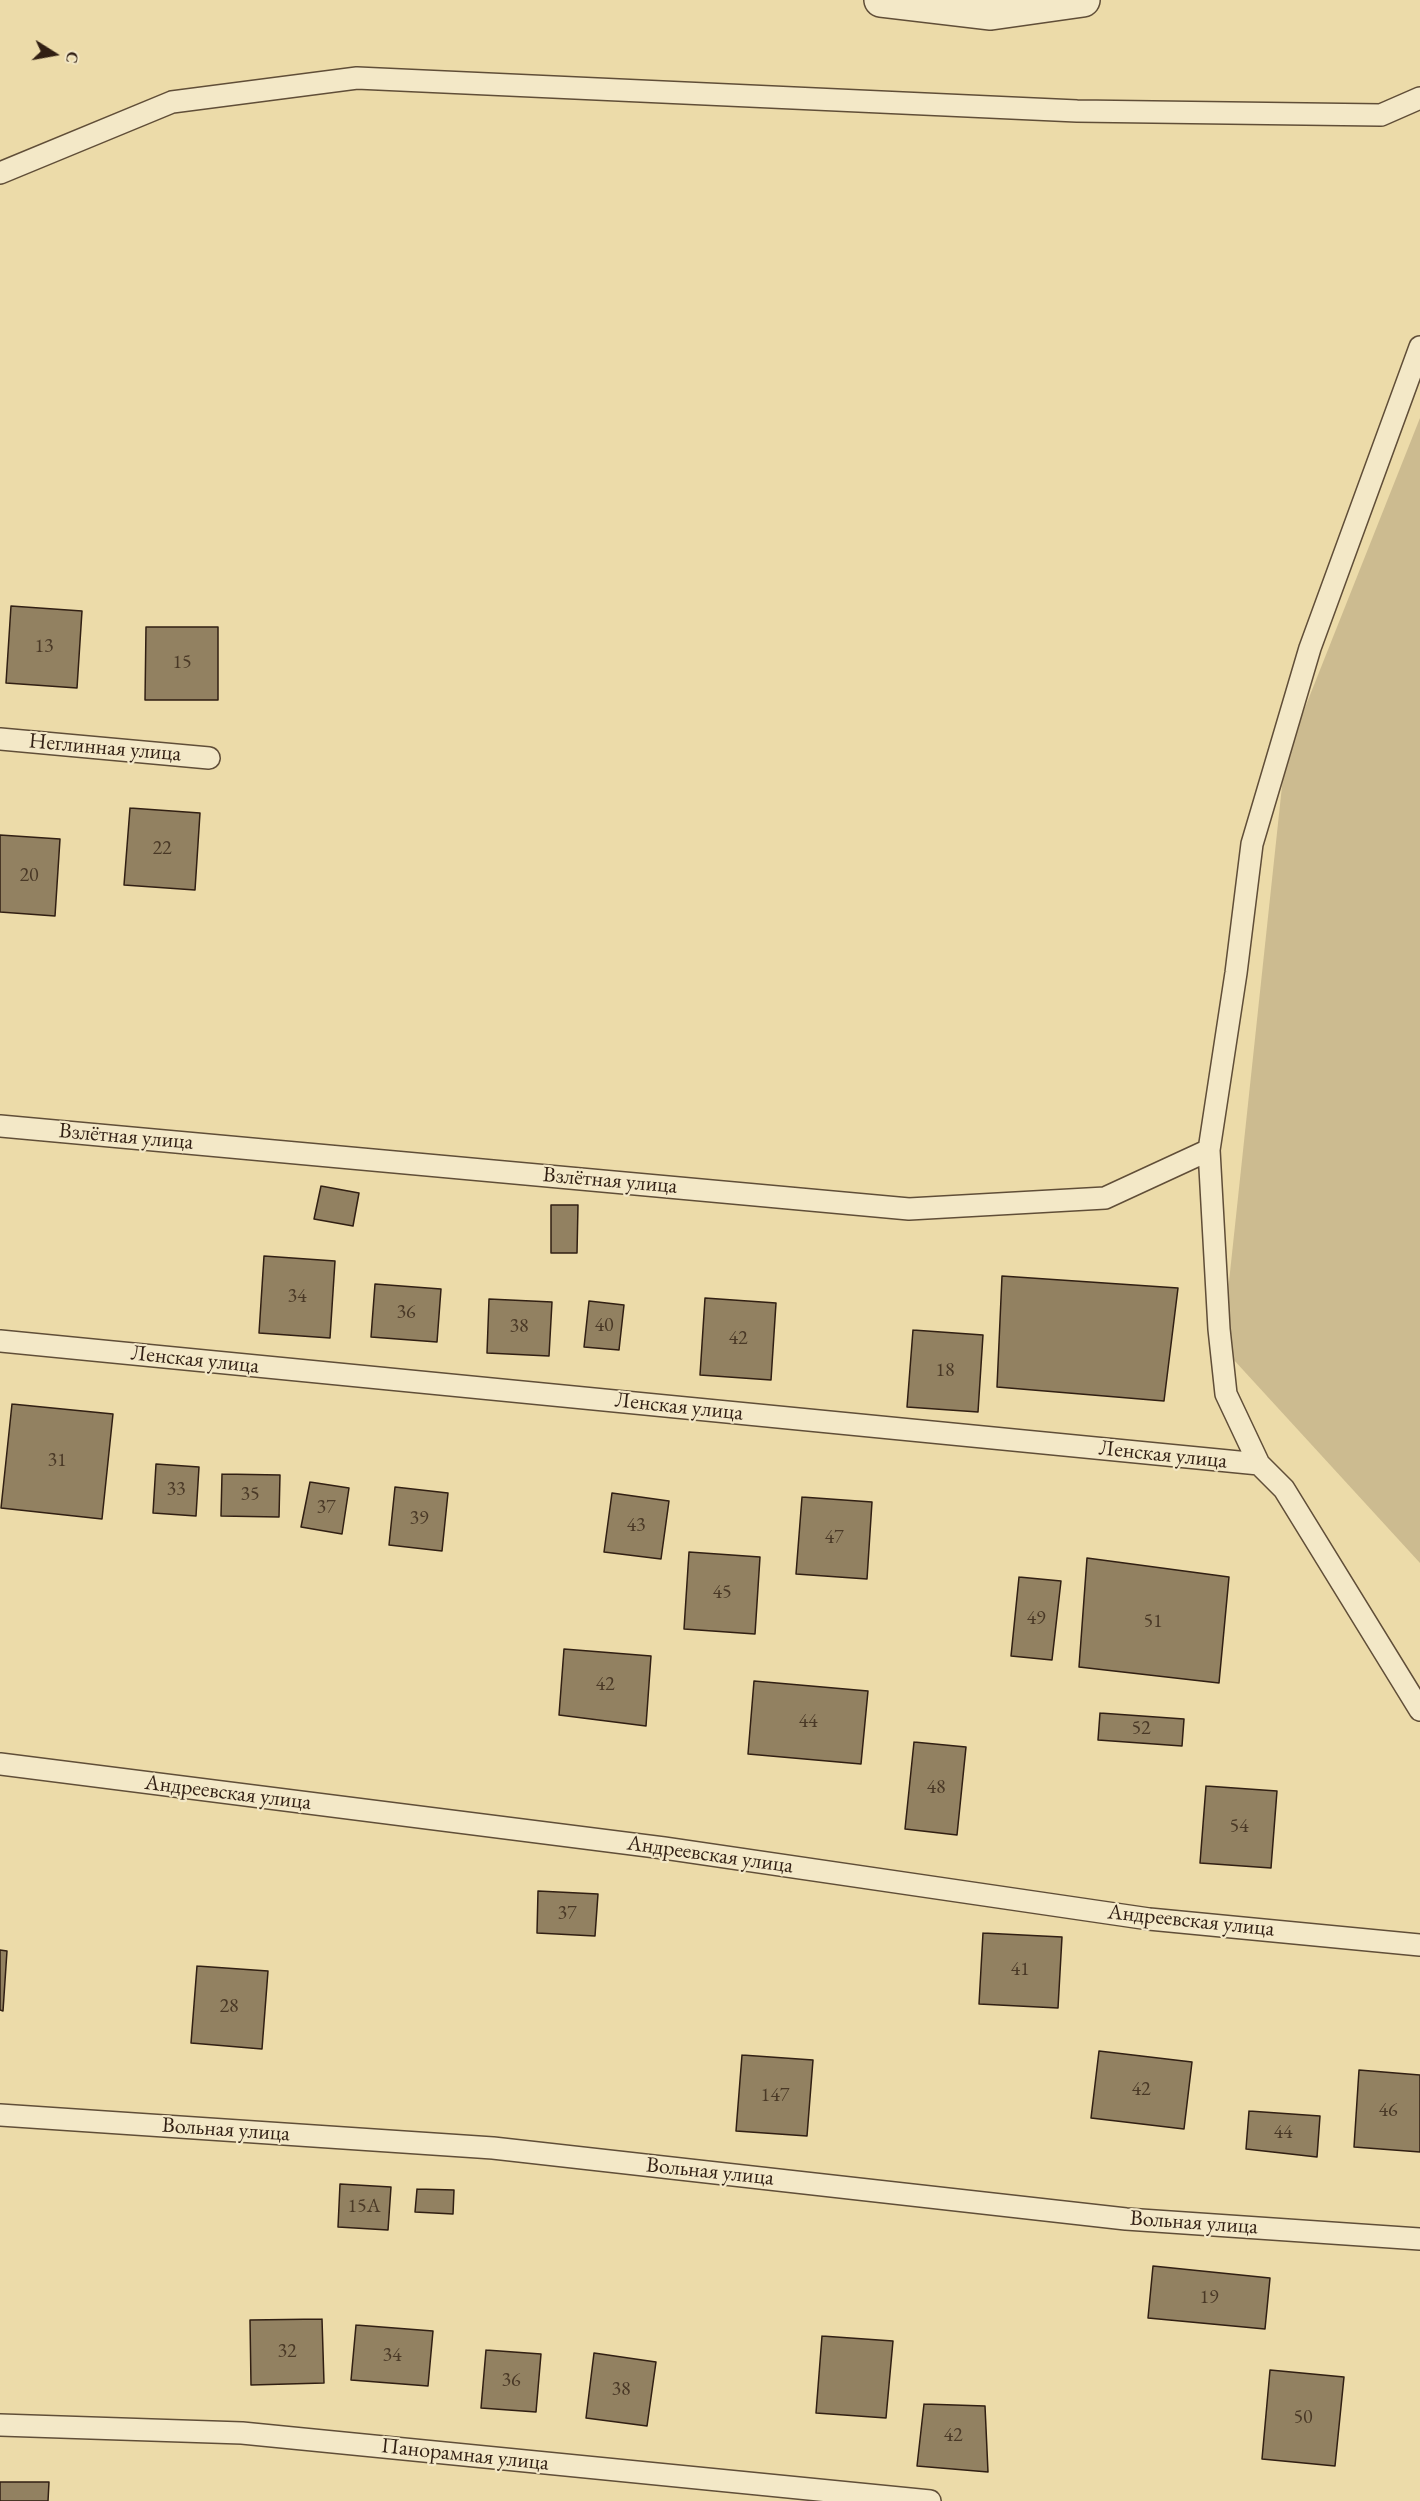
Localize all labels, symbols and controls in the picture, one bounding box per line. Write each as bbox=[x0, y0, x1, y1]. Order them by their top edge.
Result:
north arrow bbox=[24, 24, 84, 84]
text: С bbox=[61, 50, 84, 65]
house number: 13 bbox=[34, 635, 54, 659]
house number: 15 bbox=[172, 651, 192, 675]
street label: Неглинная улица bbox=[28, 728, 182, 768]
house number: 22 bbox=[152, 837, 172, 861]
house number: 20 bbox=[19, 864, 39, 888]
street label: Взлётная улица bbox=[58, 1118, 194, 1156]
street label: Взлётная улица bbox=[542, 1162, 678, 1200]
house number: 34 bbox=[287, 1285, 307, 1309]
house number: 36 bbox=[396, 1301, 416, 1325]
house number: 40 bbox=[594, 1314, 614, 1338]
house number: 38 bbox=[509, 1315, 529, 1339]
house number: 42 bbox=[728, 1327, 748, 1351]
street label: Ленская улица bbox=[130, 1340, 260, 1380]
house number: 18 bbox=[935, 1359, 955, 1383]
street label: Ленская улица bbox=[614, 1387, 744, 1427]
street label: Ленская улица bbox=[1098, 1435, 1228, 1475]
house number: 31 bbox=[47, 1449, 67, 1473]
house number: 33 bbox=[166, 1478, 186, 1502]
house number: 35 bbox=[240, 1483, 260, 1507]
house number: 37 bbox=[316, 1496, 336, 1520]
house number: 39 bbox=[409, 1507, 429, 1531]
house number: 43 bbox=[626, 1514, 646, 1538]
house number: 47 bbox=[824, 1526, 844, 1550]
house number: 45 bbox=[712, 1581, 732, 1605]
house number: 49 bbox=[1026, 1607, 1046, 1631]
house number: 51 bbox=[1143, 1610, 1163, 1634]
house number: 42 bbox=[595, 1673, 615, 1697]
house number: 44 bbox=[798, 1710, 818, 1734]
house number: 52 bbox=[1131, 1717, 1151, 1741]
street label: Андреевская улица bbox=[143, 1770, 313, 1816]
house number: 48 bbox=[926, 1776, 946, 1800]
house number: 54 bbox=[1229, 1815, 1249, 1839]
street label: Андреевская улица bbox=[625, 1830, 795, 1880]
street label: Андреевская улица bbox=[1106, 1899, 1276, 1943]
house number: 37 bbox=[557, 1902, 577, 1926]
house number: 41 bbox=[1010, 1958, 1030, 1982]
house number: 28 bbox=[219, 1995, 239, 2019]
house number: 42 bbox=[1131, 2078, 1151, 2102]
house number: 147 bbox=[761, 2084, 789, 2108]
house number: 46 bbox=[1378, 2099, 1398, 2123]
street label: Вольная улица bbox=[161, 2112, 291, 2148]
house number: 44 bbox=[1273, 2121, 1293, 2145]
street label: Вольная улица bbox=[645, 2152, 775, 2192]
house number: 15А bbox=[347, 2195, 381, 2219]
street label: Вольная улица bbox=[1129, 2205, 1259, 2241]
house number: 19 bbox=[1199, 2286, 1219, 2310]
house number: 32 bbox=[277, 2340, 297, 2364]
house number: 34 bbox=[382, 2344, 402, 2368]
house number: 36 bbox=[501, 2369, 521, 2393]
house number: 38 bbox=[611, 2378, 631, 2402]
house number: 50 bbox=[1293, 2406, 1313, 2430]
house number: 42 bbox=[943, 2424, 963, 2448]
street label: Панорамная улица bbox=[380, 2433, 550, 2477]

